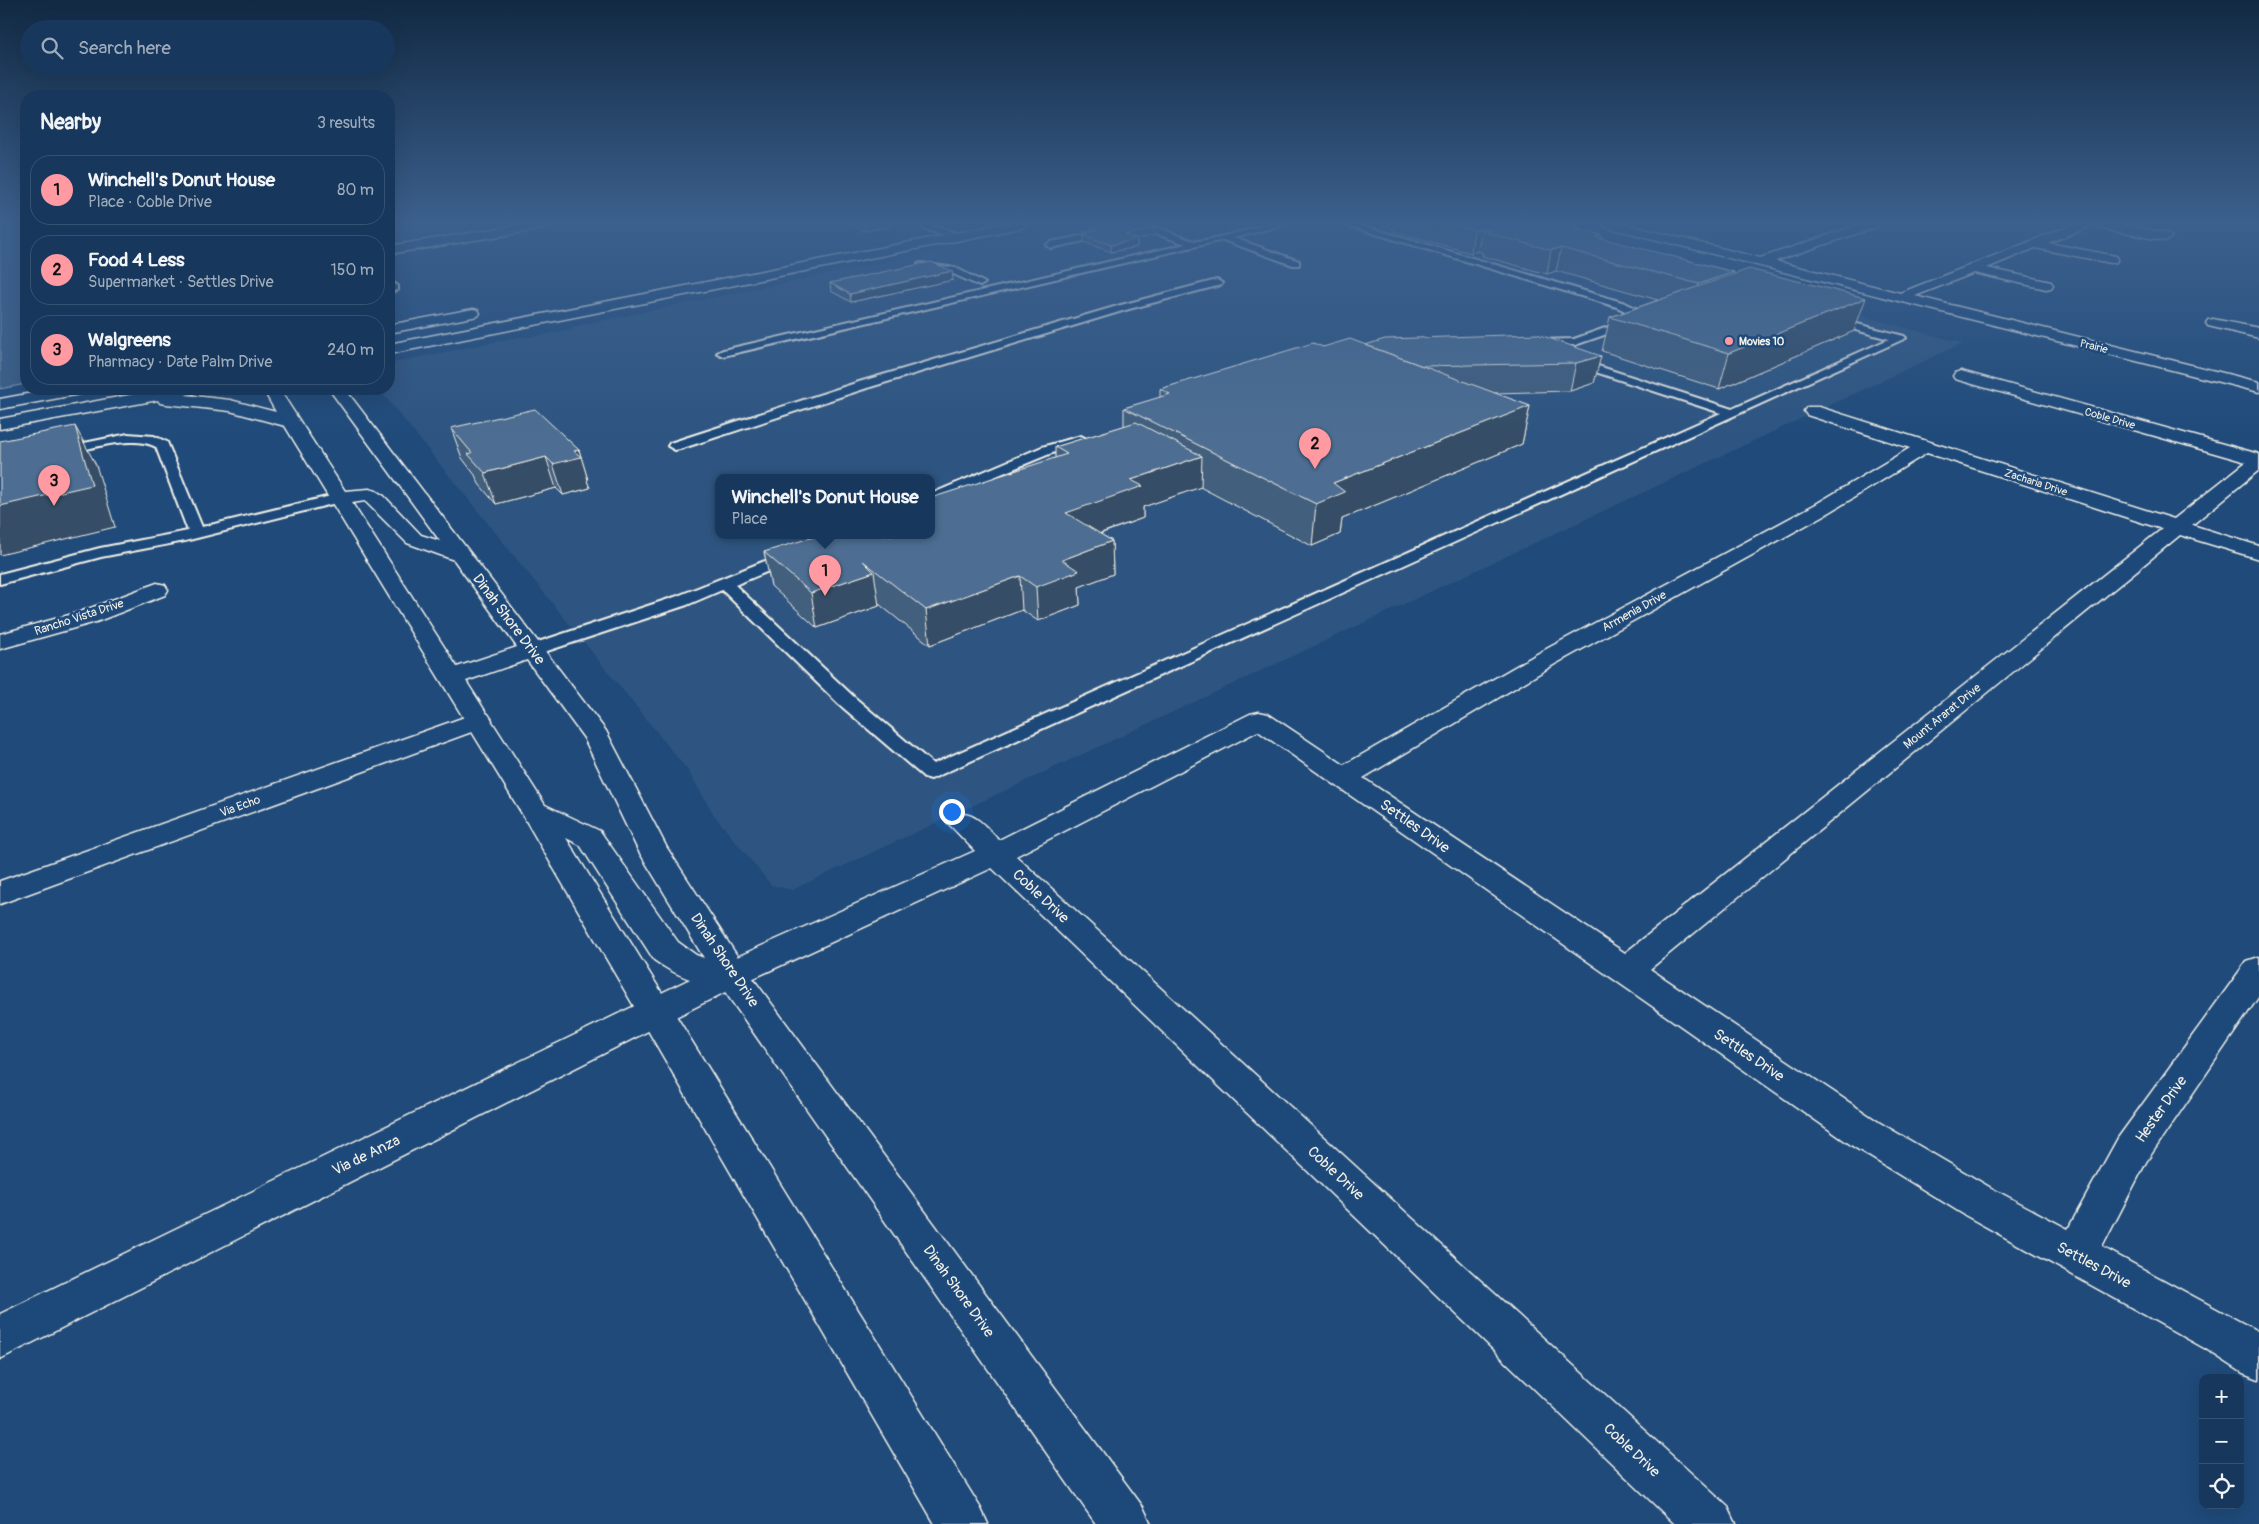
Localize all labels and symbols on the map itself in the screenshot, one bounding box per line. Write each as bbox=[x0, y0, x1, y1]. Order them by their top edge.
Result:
marker: Movies 10 bbox=[1723, 335, 1735, 347]
place label: Movies 10 bbox=[1739, 335, 1785, 348]
street label: Prairie bbox=[2079, 337, 2110, 356]
street label: Coble Drive bbox=[2083, 405, 2137, 432]
pin: 2 bbox=[1299, 428, 1331, 469]
pin: 3 bbox=[38, 465, 70, 506]
street label: Zacharia Drive bbox=[2003, 466, 2069, 499]
pin: 1 bbox=[809, 555, 841, 596]
street label: Dinah Shore Drive bbox=[468, 570, 549, 669]
street label: Armenia Drive bbox=[1599, 588, 1669, 635]
street label: Rancho Vista Drive bbox=[33, 596, 126, 639]
street label: Mount Ararat Drive bbox=[1901, 680, 1984, 752]
street label: Via Echo bbox=[218, 792, 263, 821]
street label: Settles Drive bbox=[1376, 795, 1454, 858]
your location bbox=[939, 799, 965, 825]
street label: Coble Drive bbox=[1008, 865, 1074, 928]
street label: Dinah Shore Drive bbox=[686, 910, 763, 1011]
street label: Settles Drive bbox=[1710, 1025, 1788, 1086]
street label: Hester Drive bbox=[2132, 1072, 2192, 1146]
street label: Via de Anza bbox=[329, 1131, 403, 1180]
street label: Coble Drive bbox=[1303, 1142, 1369, 1205]
street label: Settles Drive bbox=[2053, 1238, 2135, 1293]
street label: Dinah Shore Drive bbox=[919, 1242, 999, 1342]
street label: Coble Drive bbox=[1599, 1419, 1665, 1482]

